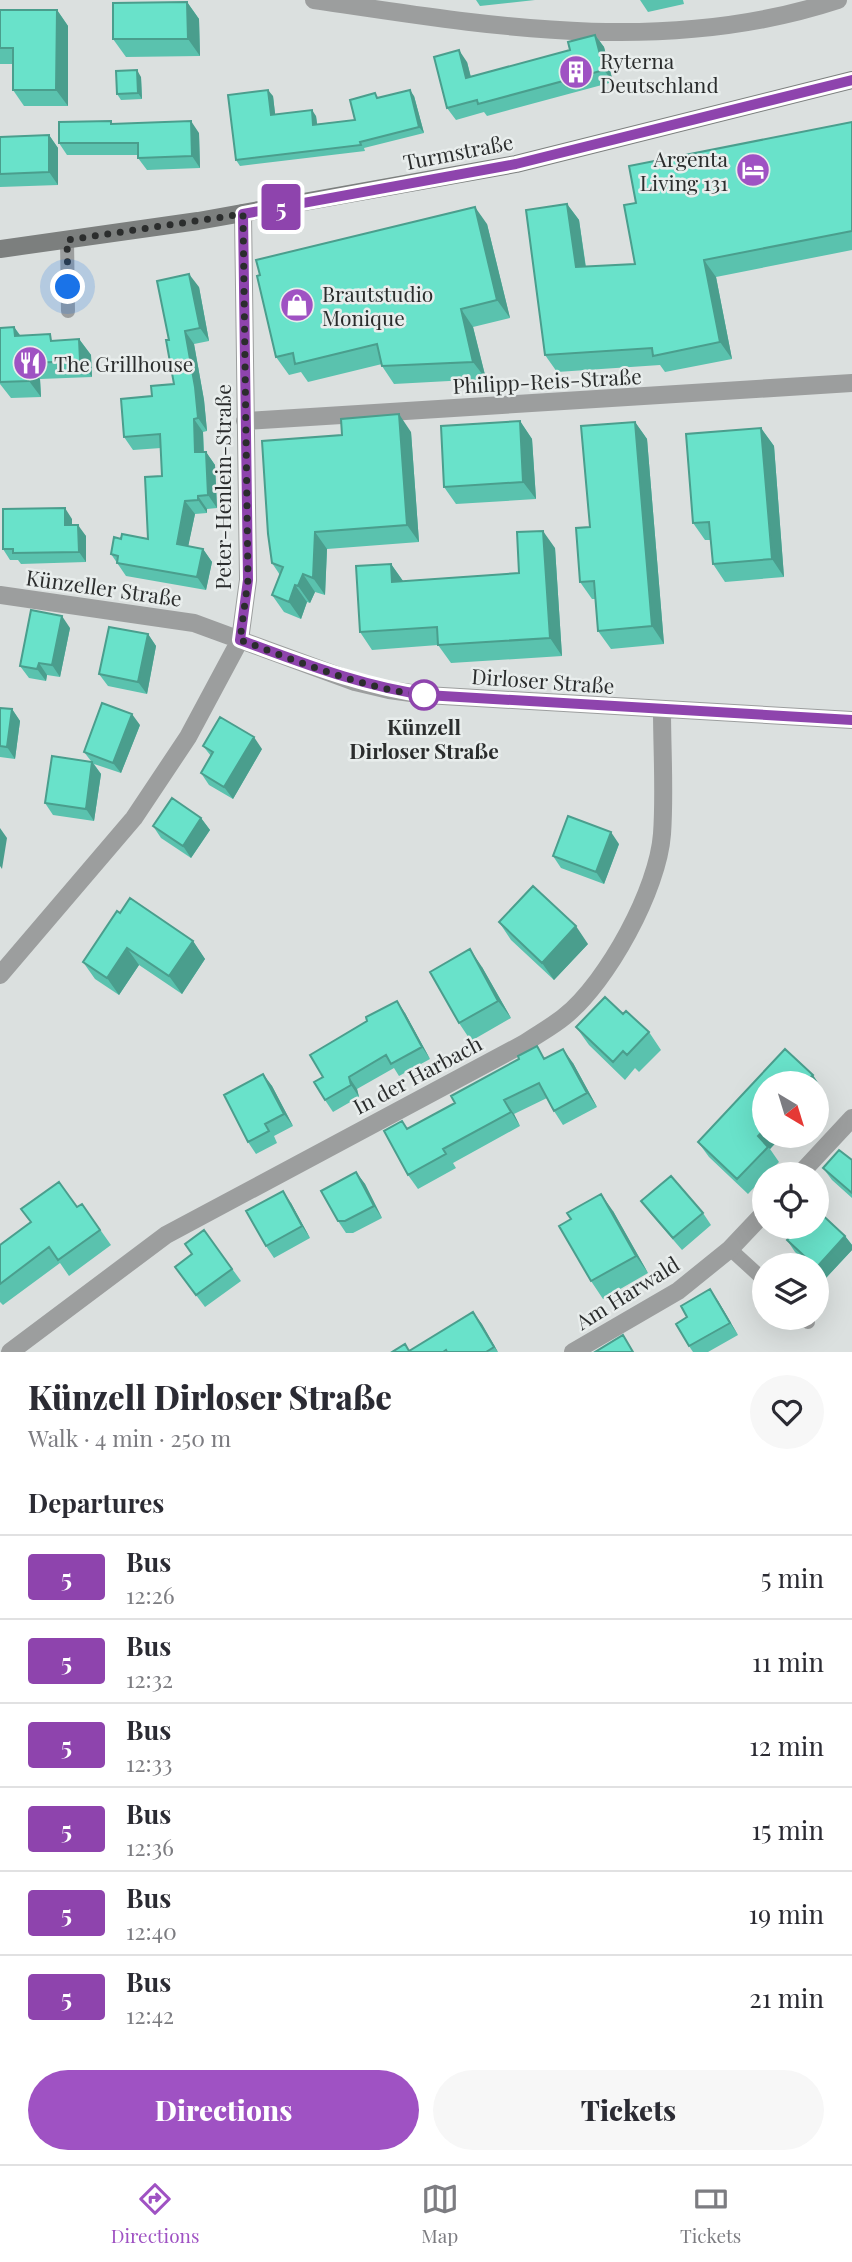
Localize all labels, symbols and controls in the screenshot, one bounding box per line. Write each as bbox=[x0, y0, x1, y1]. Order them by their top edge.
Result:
place label: Ryterna Deutschland bbox=[600, 46, 719, 98]
building icon: Ryterna Deutschland bbox=[557, 53, 595, 91]
street label: Turmstraße bbox=[401, 127, 515, 175]
place label: Argenta Living 131 bbox=[640, 144, 729, 196]
hotel icon: Argenta Living 131 bbox=[734, 151, 772, 189]
line badge: 5 bbox=[258, 184, 304, 230]
text: 5 bbox=[275, 191, 287, 223]
your location bbox=[50, 269, 85, 304]
place label: Brautstudio Monique bbox=[322, 279, 433, 331]
shop icon: Brautstudio Monique bbox=[278, 286, 316, 324]
restaurant icon: The Grillhouse bbox=[11, 344, 49, 382]
place label: The Grillhouse bbox=[54, 349, 193, 377]
street label: Philipp-Reis-Straße bbox=[452, 361, 642, 399]
street label: Peter-Henlein-Straße bbox=[208, 384, 236, 590]
street label: Künzeller Straße bbox=[24, 562, 184, 612]
street label: Dirloser Straße bbox=[471, 661, 615, 699]
marker: Künzell Dirloser Straße bbox=[409, 680, 439, 710]
place label: Künzell Dirloser Straße bbox=[349, 712, 499, 764]
street label: In der Harbach bbox=[348, 1028, 487, 1120]
north arrow bbox=[752, 1071, 830, 1148]
map controls bbox=[752, 1071, 829, 1330]
button: locate bbox=[752, 1162, 829, 1239]
street label: Am Harwald bbox=[569, 1249, 684, 1335]
button: layers bbox=[752, 1253, 829, 1330]
text: Künzell Dirloser Straße bbox=[28, 1374, 392, 1418]
button: heart bbox=[750, 1375, 824, 1449]
text: Walk · 4 min · 250 m bbox=[28, 1422, 231, 1453]
text: Departures bbox=[28, 1485, 164, 1520]
text: Bus bbox=[126, 1544, 171, 1579]
text: 5 min bbox=[761, 1560, 824, 1595]
text: 5 bbox=[61, 1561, 72, 1593]
text: 12:26 bbox=[126, 1579, 175, 1610]
text: Bus bbox=[126, 1628, 171, 1663]
text: 11 min bbox=[752, 1644, 824, 1679]
text: 5 bbox=[61, 1645, 72, 1677]
text: 12:32 bbox=[126, 1663, 173, 1694]
text: Bus bbox=[126, 1712, 171, 1747]
text: 12 min bbox=[749, 1728, 824, 1763]
text: 5 bbox=[61, 1729, 72, 1761]
text: 12:33 bbox=[126, 1747, 172, 1778]
text: Bus bbox=[126, 1796, 171, 1831]
text: 15 min bbox=[752, 1812, 824, 1847]
text: 5 bbox=[61, 1813, 72, 1845]
text: 12:36 bbox=[126, 1831, 174, 1862]
text: Bus bbox=[126, 1880, 171, 1915]
text: 19 min bbox=[748, 1896, 824, 1931]
text: 5 bbox=[61, 1897, 72, 1929]
text: 12:40 bbox=[126, 1915, 177, 1946]
text: Bus bbox=[126, 1964, 171, 1999]
text: 21 min bbox=[749, 1980, 824, 2015]
text: 5 bbox=[61, 1981, 72, 2013]
text: 12:42 bbox=[126, 1999, 174, 2030]
button: Directions bbox=[28, 2070, 419, 2150]
button: Tickets bbox=[433, 2070, 824, 2150]
tab: Directions bbox=[111, 2180, 199, 2248]
tab: Map bbox=[421, 2180, 459, 2248]
tab: Tickets bbox=[680, 2180, 741, 2248]

